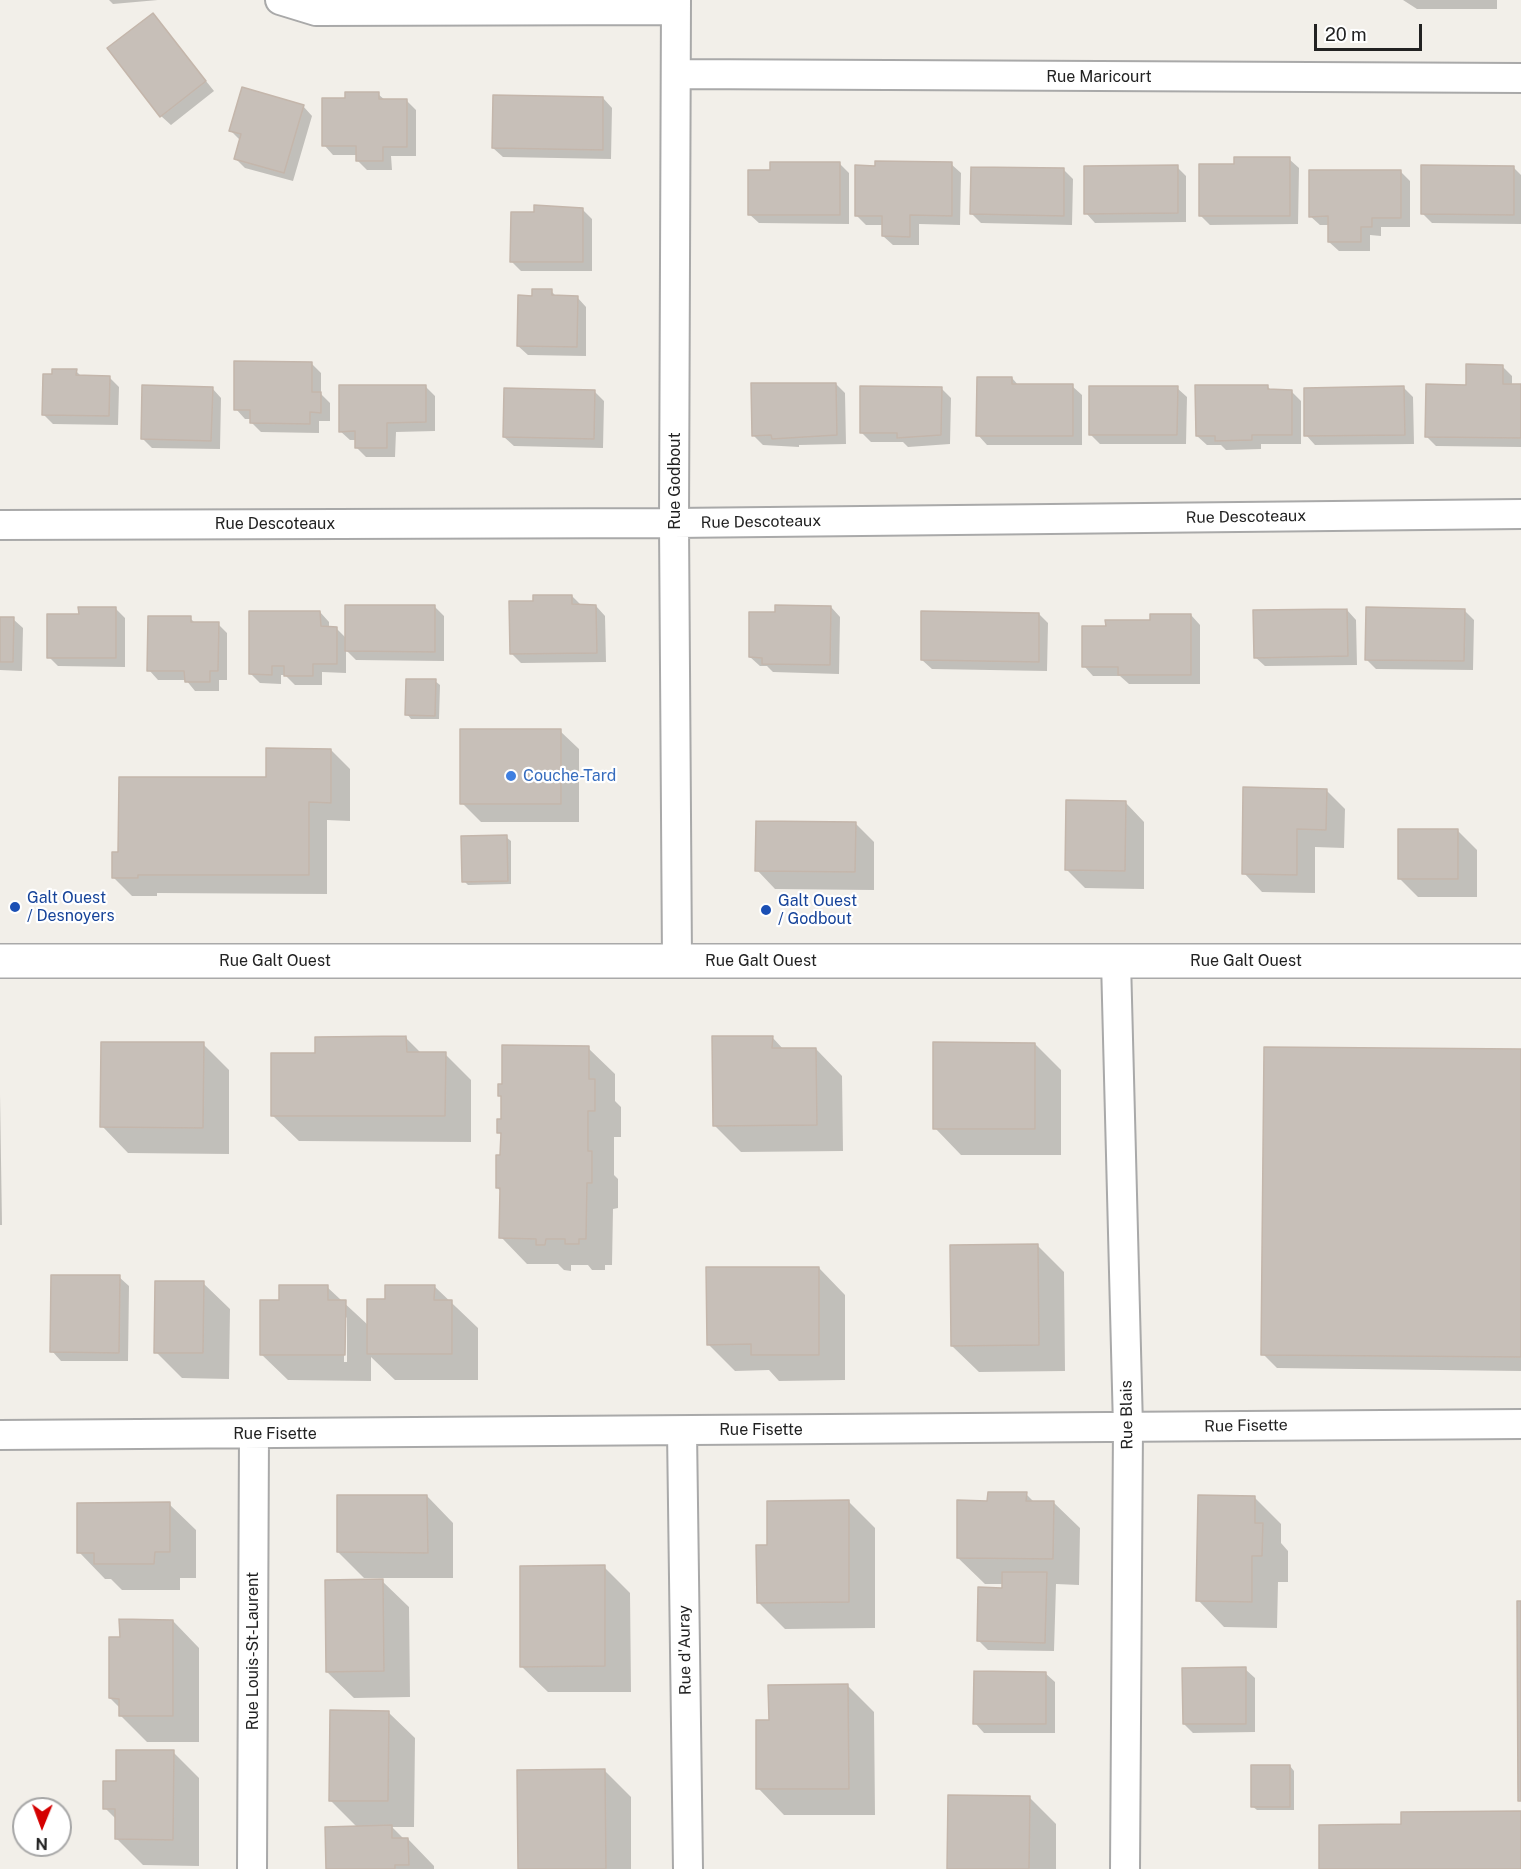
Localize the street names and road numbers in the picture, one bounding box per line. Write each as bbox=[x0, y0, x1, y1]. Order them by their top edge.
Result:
street label: Rue Maricourt bbox=[1046, 67, 1152, 87]
street label: Rue Godbout bbox=[665, 432, 685, 530]
street label: Rue Descoteaux bbox=[1186, 506, 1306, 528]
street label: Rue Descoteaux bbox=[701, 511, 821, 533]
street label: Rue Descoteaux bbox=[215, 514, 335, 534]
street label: Rue Galt Ouest bbox=[219, 951, 331, 971]
street label: Rue Galt Ouest bbox=[705, 951, 817, 971]
street label: Rue Galt Ouest bbox=[1190, 951, 1302, 971]
street label: Rue Blais bbox=[1117, 1380, 1137, 1450]
street label: Rue Fisette bbox=[1204, 1416, 1288, 1436]
street label: Rue Fisette bbox=[719, 1420, 803, 1440]
street label: Rue Fisette bbox=[233, 1424, 317, 1444]
street label: Rue Louis-St-Laurent bbox=[243, 1572, 263, 1730]
street label: Rue d'Auray bbox=[675, 1605, 695, 1695]

